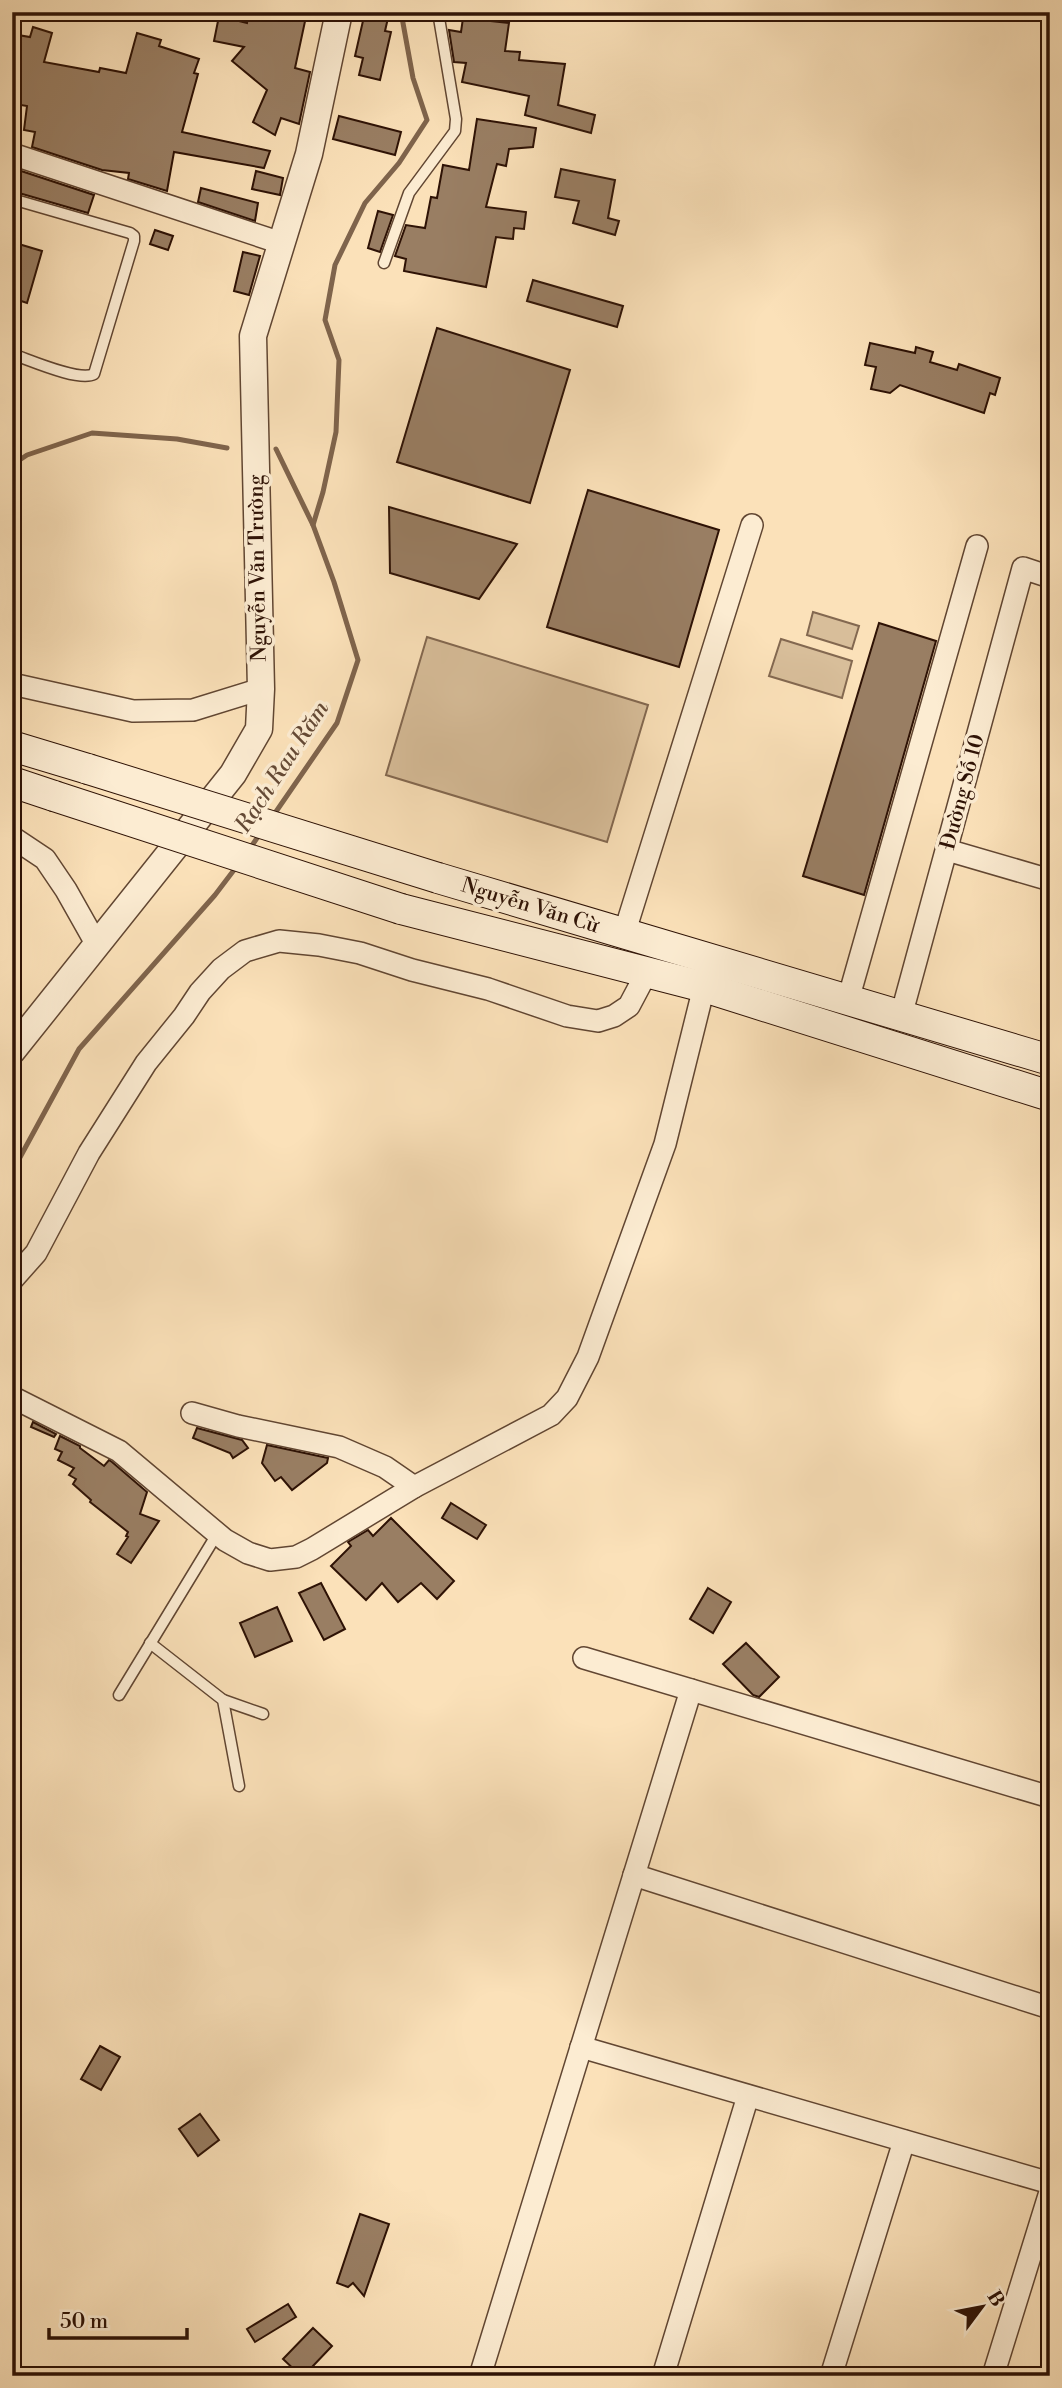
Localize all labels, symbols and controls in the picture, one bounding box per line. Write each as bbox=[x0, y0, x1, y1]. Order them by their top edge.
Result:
street label: Nguyễn Văn Trường bbox=[243, 474, 273, 662]
water label: Rạch Rau Răm bbox=[229, 696, 335, 839]
street label: Đường Số 10 bbox=[935, 732, 991, 852]
street label: Nguyễn Văn Cừ bbox=[458, 873, 603, 940]
north arrow bbox=[946, 2272, 1016, 2342]
text: B bbox=[982, 2286, 1010, 2311]
scale bar bbox=[49, 2297, 187, 2341]
text: 50 m bbox=[60, 2309, 108, 2335]

